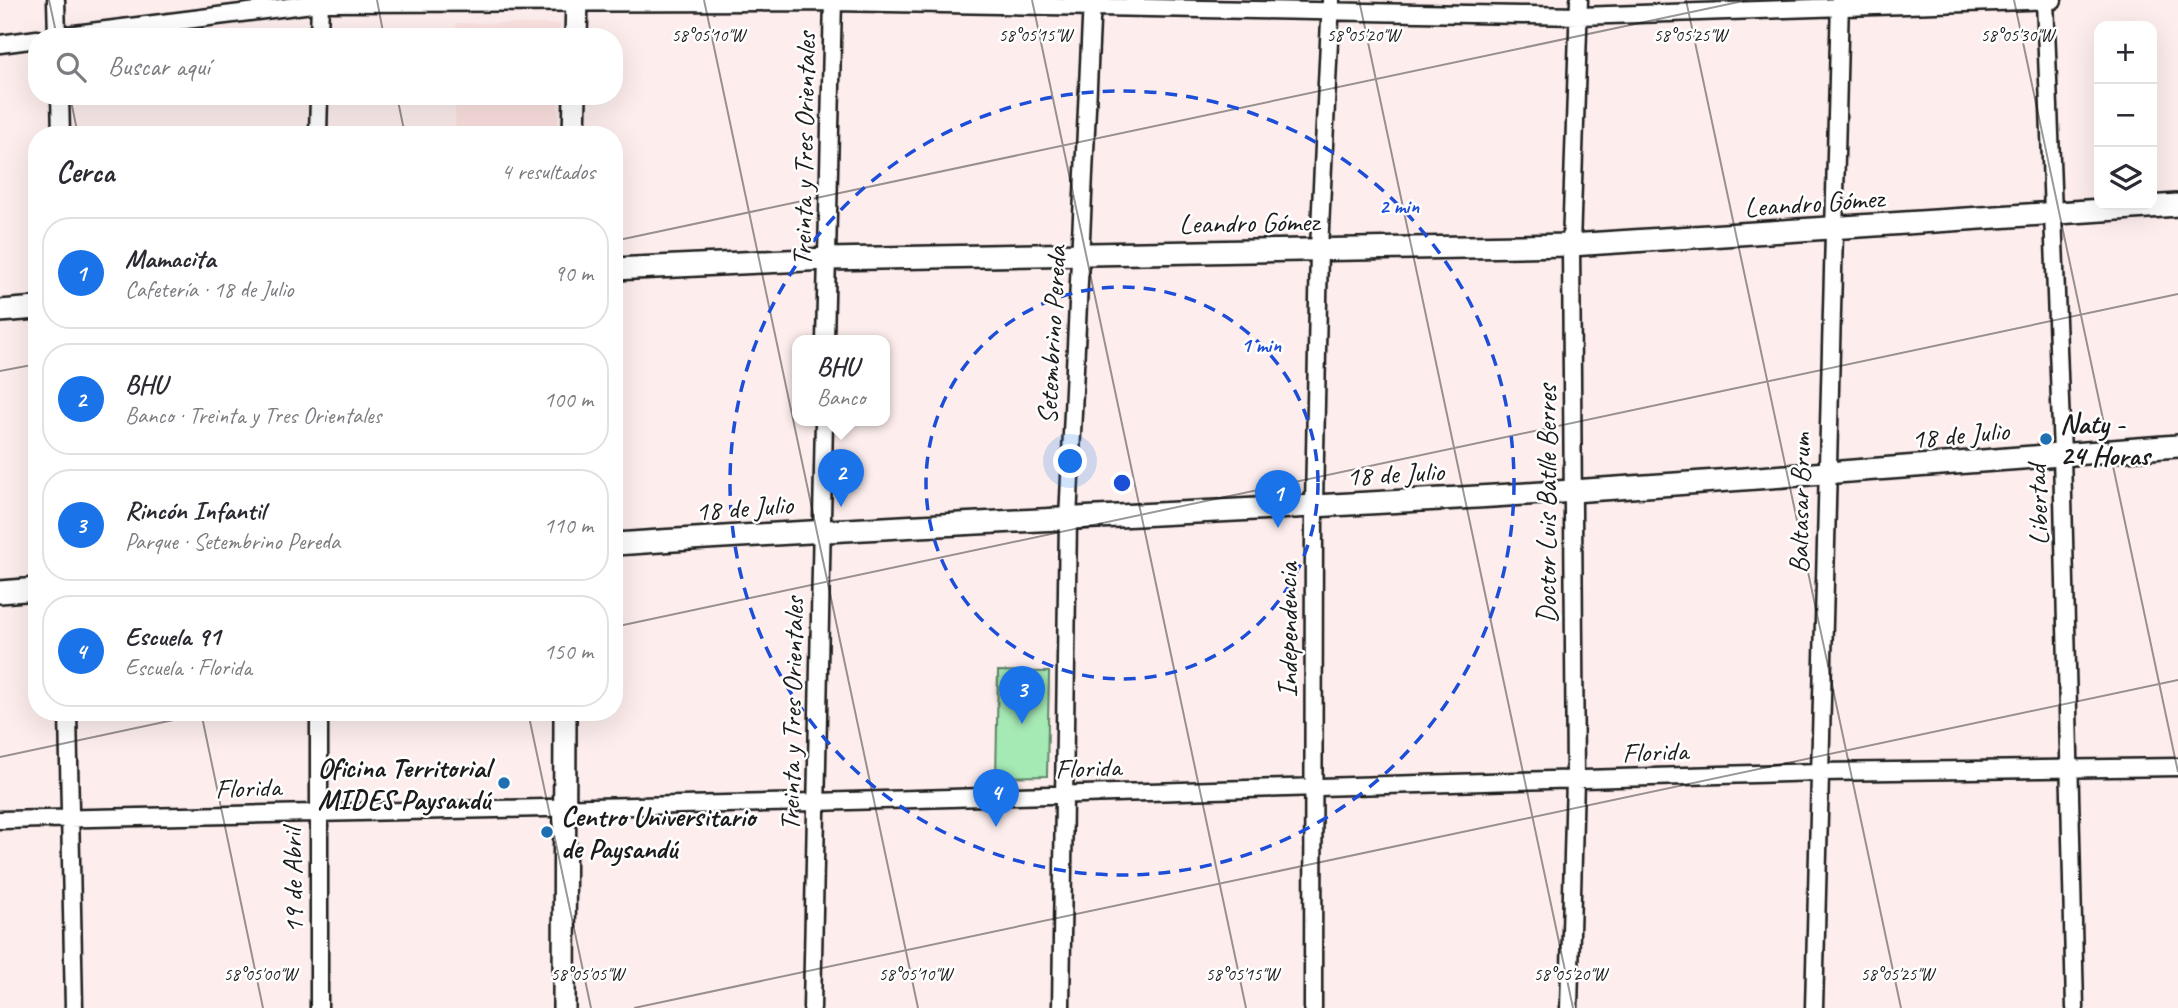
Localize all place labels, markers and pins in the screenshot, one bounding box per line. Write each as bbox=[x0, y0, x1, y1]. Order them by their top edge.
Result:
place label: Naty - 24 Horas bbox=[2060, 406, 2153, 473]
marker: Naty - 24 Horas bbox=[2038, 431, 2054, 447]
pin: 2 bbox=[818, 449, 864, 507]
pin: 1 bbox=[1255, 470, 1301, 528]
centre of rings bbox=[1110, 471, 1134, 495]
pin: 3 bbox=[999, 666, 1045, 724]
place label: Oficina Territorial MIDES Paysandú bbox=[317, 750, 496, 817]
pin: 4 bbox=[973, 769, 1019, 827]
marker: Oficina Territorial MIDES Paysandú bbox=[496, 775, 512, 791]
place label: Centro Universitario de Paysandú bbox=[561, 799, 758, 867]
marker: Centro Universitario de Paysandú bbox=[539, 824, 555, 840]

